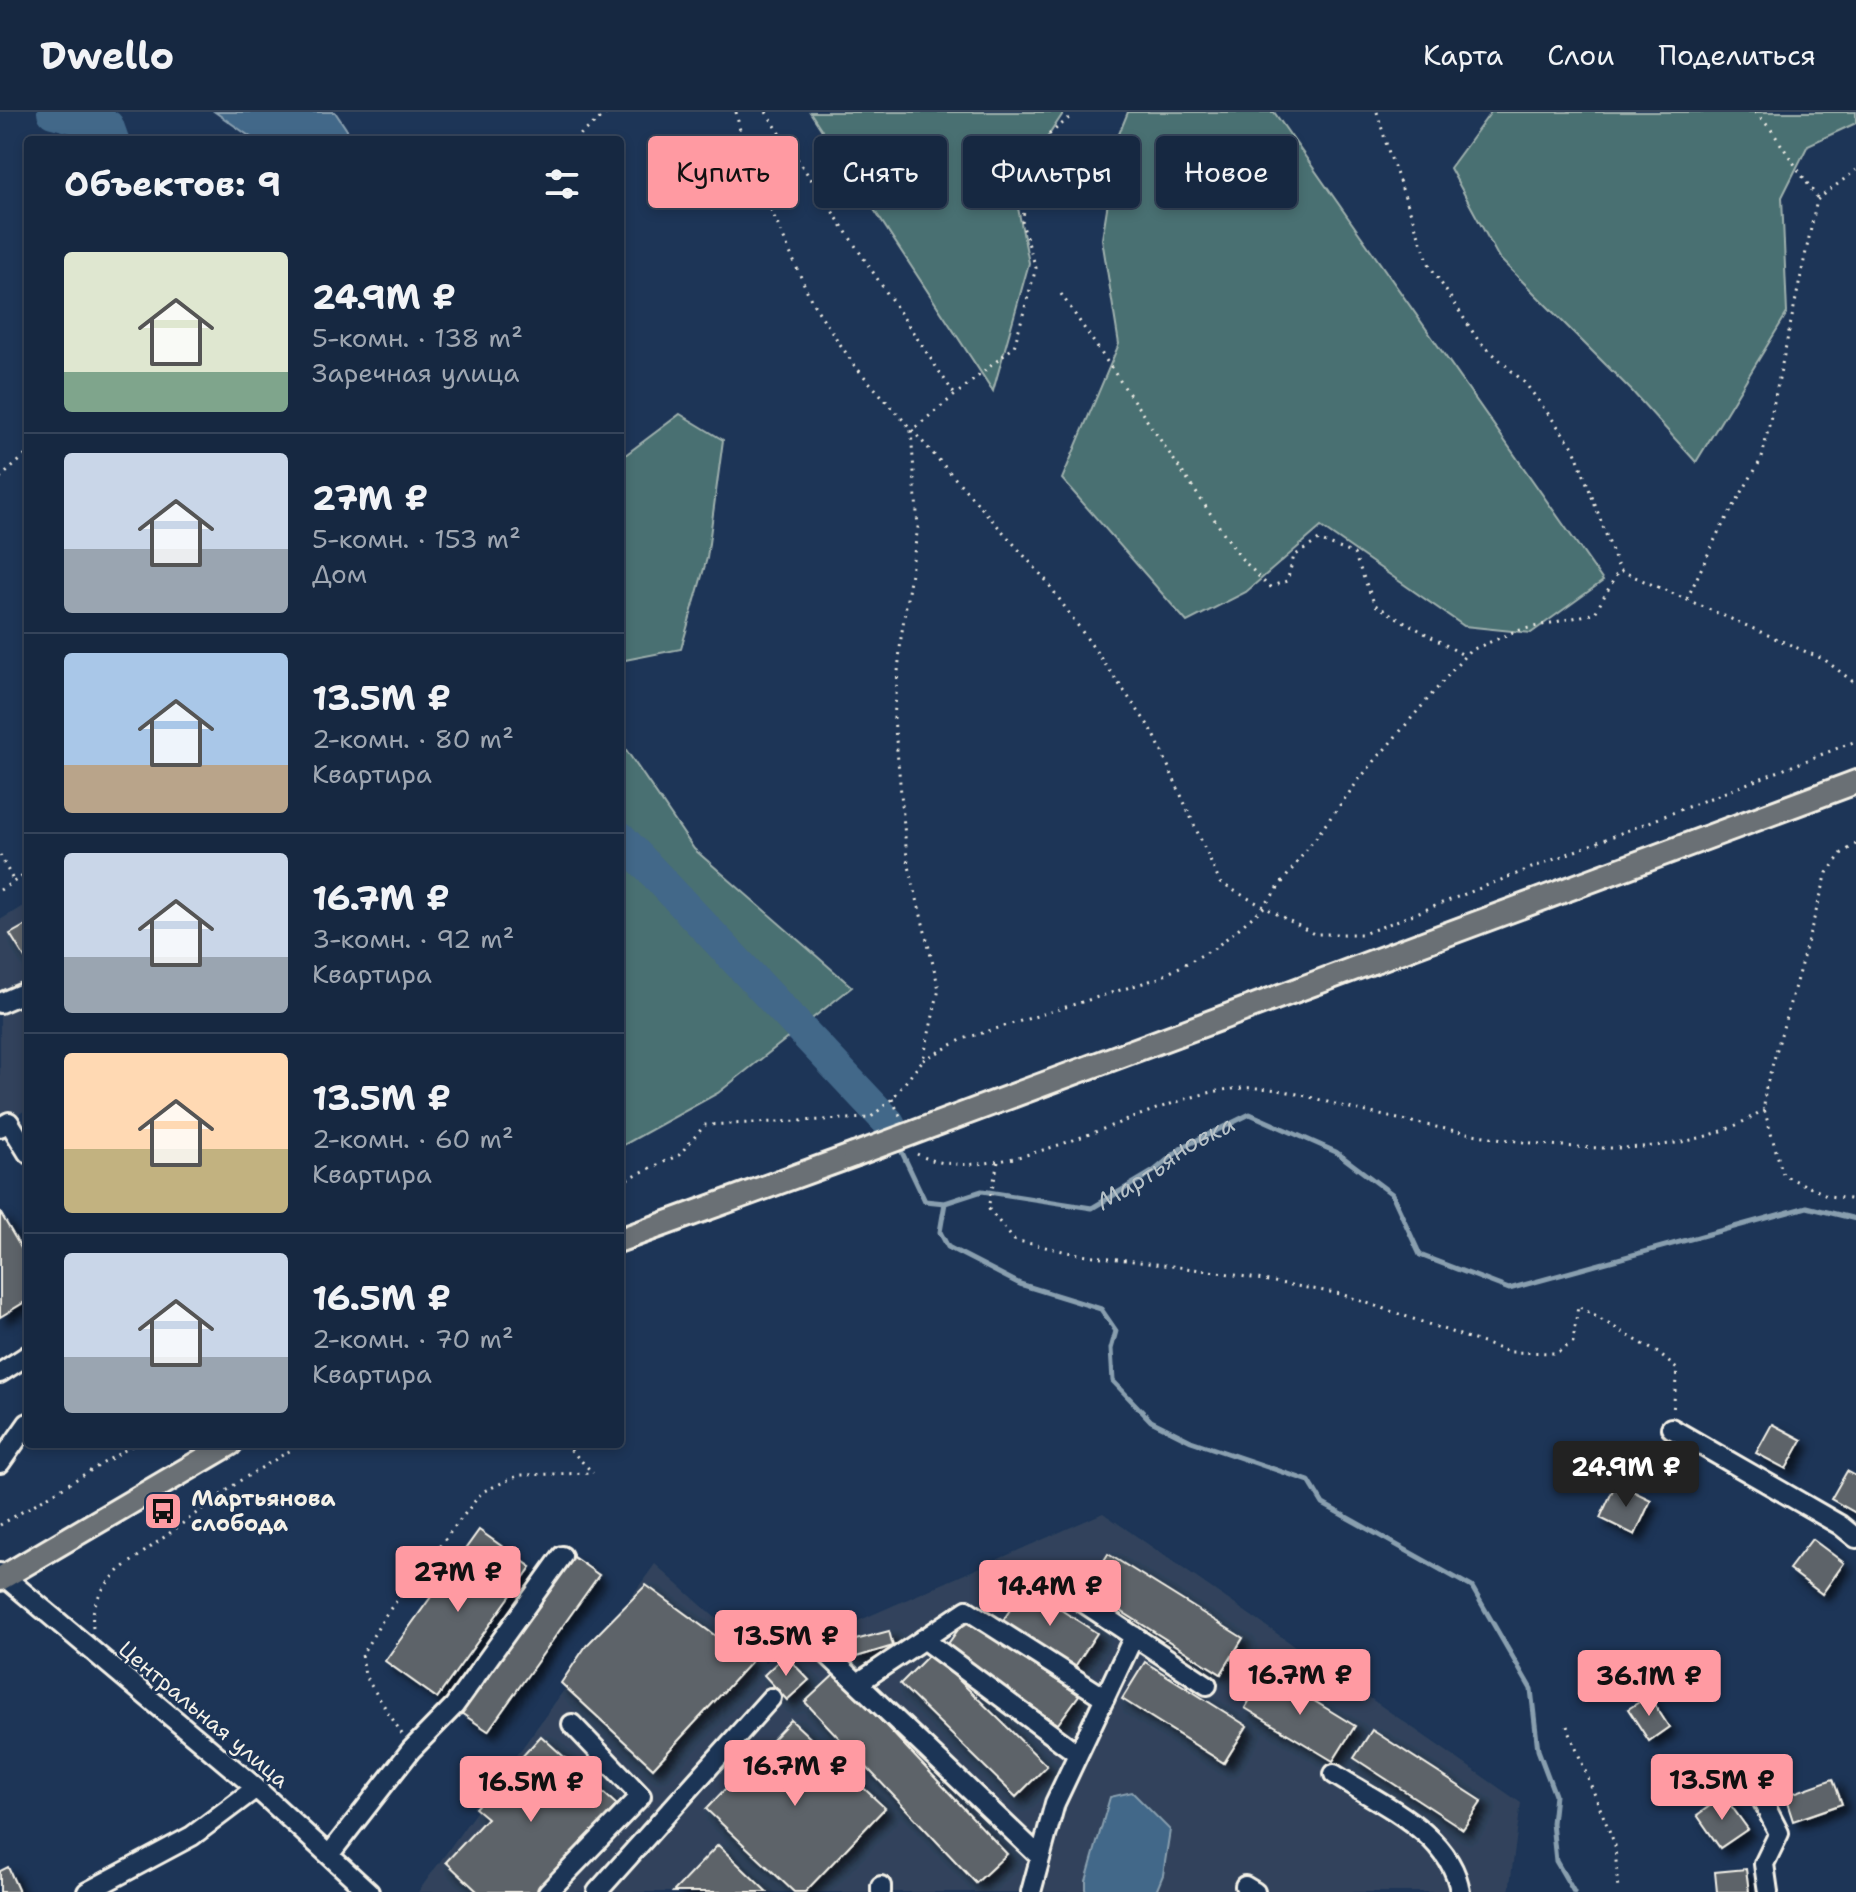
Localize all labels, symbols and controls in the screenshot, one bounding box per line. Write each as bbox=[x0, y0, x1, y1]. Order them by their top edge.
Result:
text: Dwello bbox=[40, 30, 174, 81]
text: Карта bbox=[1423, 36, 1503, 74]
text: Слои bbox=[1547, 36, 1614, 74]
text: Поделиться bbox=[1658, 36, 1816, 74]
chip: Купить bbox=[648, 136, 798, 208]
chip: Снять bbox=[814, 136, 947, 208]
chip: Фильтры bbox=[963, 136, 1140, 208]
chip: Новое bbox=[1156, 136, 1297, 208]
text: Объектов: 9 bbox=[64, 161, 281, 207]
icon: filters bbox=[540, 162, 584, 206]
text: 24.9M ₽ bbox=[312, 274, 456, 320]
icon: home bbox=[128, 284, 224, 380]
text: 5-комн. · 138 m² bbox=[312, 320, 523, 355]
text: Заречная улица bbox=[312, 355, 519, 390]
text: 27M ₽ bbox=[312, 475, 428, 521]
icon: home bbox=[128, 485, 224, 581]
text: 5-комн. · 153 m² bbox=[312, 521, 521, 556]
text: Дом bbox=[312, 556, 367, 591]
text: 13.5M ₽ bbox=[312, 675, 451, 721]
icon: home bbox=[128, 685, 224, 781]
text: 2-комн. · 80 m² bbox=[312, 721, 514, 756]
text: Квартира bbox=[312, 756, 432, 791]
text: 16.7M ₽ bbox=[312, 875, 450, 921]
icon: home bbox=[128, 885, 224, 981]
text: 3-комн. · 92 m² bbox=[312, 921, 515, 956]
text: Квартира bbox=[312, 956, 432, 991]
text: 13.5M ₽ bbox=[312, 1075, 451, 1121]
icon: home bbox=[128, 1085, 224, 1181]
water label: Мартьяновка bbox=[1090, 1108, 1240, 1218]
text: 2-комн. · 60 m² bbox=[312, 1121, 514, 1156]
text: Квартира bbox=[312, 1156, 432, 1191]
text: 16.5M ₽ bbox=[312, 1275, 451, 1321]
icon: home bbox=[128, 1285, 224, 1381]
text: 2-комн. · 70 m² bbox=[312, 1321, 514, 1356]
text: Квартира bbox=[312, 1356, 432, 1391]
pin: 24.9M ₽ bbox=[1552, 1441, 1700, 1509]
text: 24.9M ₽ bbox=[1571, 1449, 1681, 1484]
place label: Мартьянова слобода bbox=[191, 1484, 335, 1538]
bus stop icon: Мартьянова слобода bbox=[142, 1490, 184, 1532]
pin: 27M ₽ bbox=[402, 1546, 514, 1614]
text: 27M ₽ bbox=[414, 1554, 502, 1589]
pin: 14.4M ₽ bbox=[976, 1560, 1124, 1628]
text: 14.4M ₽ bbox=[997, 1568, 1103, 1603]
pin: 13.5M ₽ bbox=[712, 1610, 860, 1678]
text: 13.5M ₽ bbox=[733, 1618, 839, 1653]
street label: Центральная улица bbox=[112, 1634, 295, 1794]
pin: 16.7M ₽ bbox=[1226, 1649, 1374, 1717]
pin: 36.1M ₽ bbox=[1575, 1650, 1723, 1718]
text: 16.7M ₽ bbox=[1247, 1657, 1353, 1692]
text: 36.1M ₽ bbox=[1596, 1658, 1702, 1693]
pin: 16.7M ₽ bbox=[721, 1740, 869, 1808]
text: 16.7M ₽ bbox=[742, 1748, 848, 1783]
pin: 13.5M ₽ bbox=[1648, 1754, 1796, 1822]
pin: 16.5M ₽ bbox=[457, 1756, 605, 1824]
text: 13.5M ₽ bbox=[1669, 1762, 1775, 1797]
text: 16.5M ₽ bbox=[478, 1764, 584, 1799]

